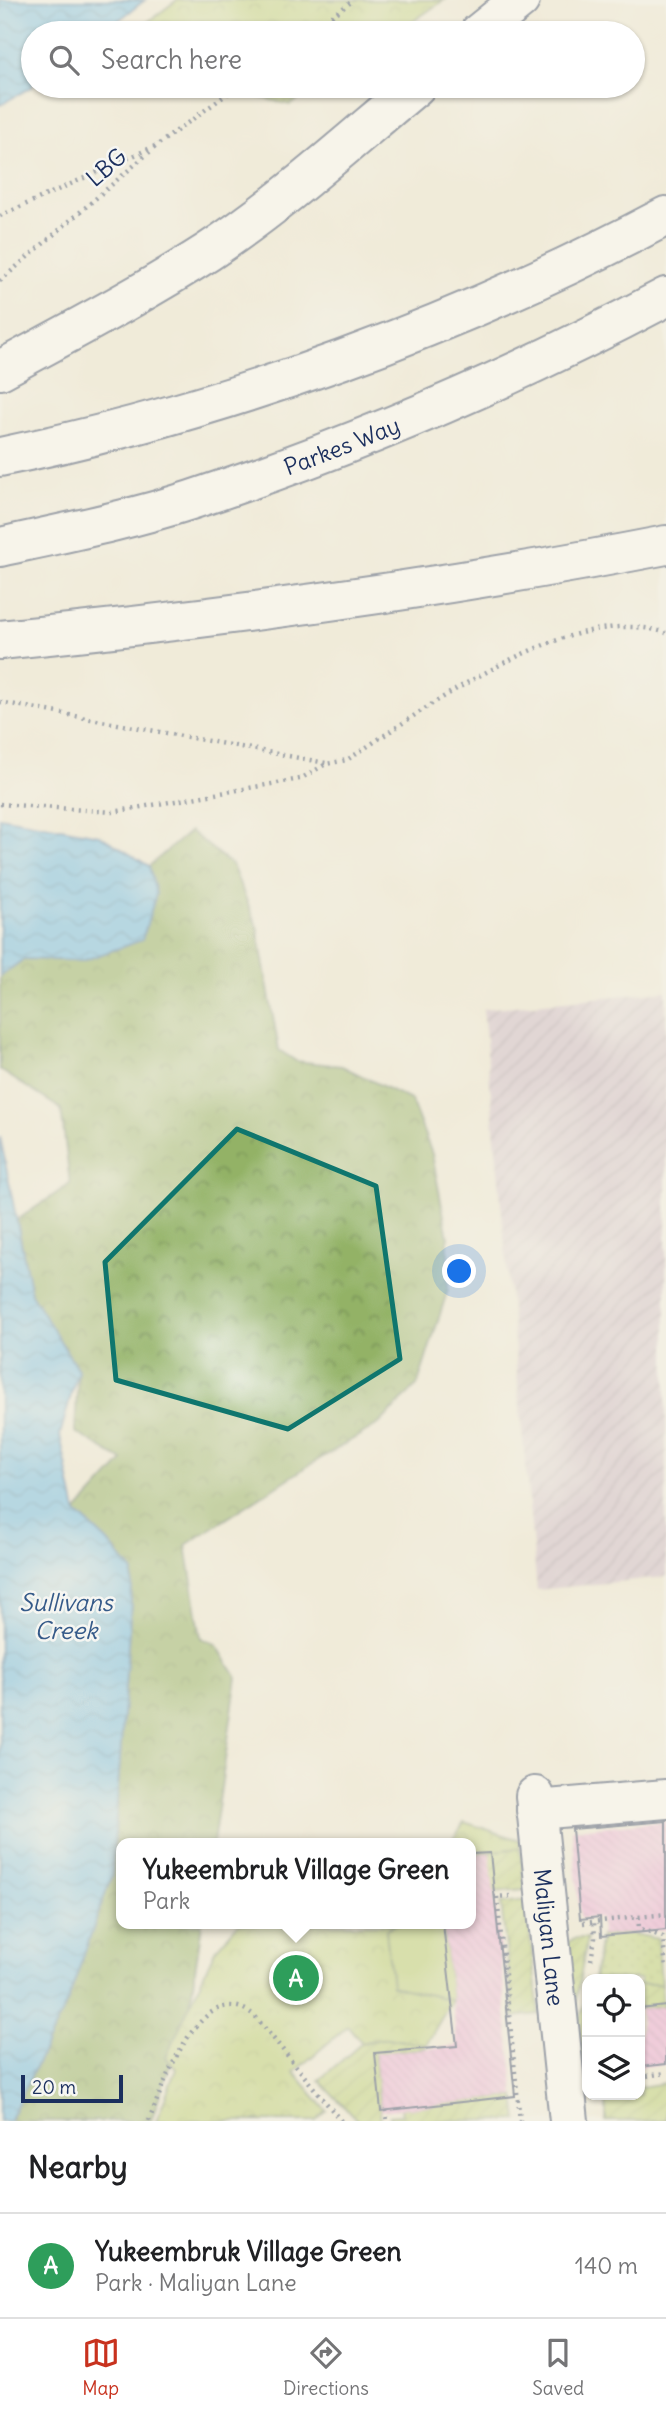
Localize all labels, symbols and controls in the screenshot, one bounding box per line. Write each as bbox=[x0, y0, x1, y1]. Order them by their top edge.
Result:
search box bbox=[21, 21, 645, 98]
icon: search bbox=[45, 41, 83, 79]
text: Search here bbox=[101, 43, 242, 76]
street label: LBG bbox=[80, 142, 132, 192]
street label: Parkes Way bbox=[280, 410, 404, 481]
your location bbox=[442, 1254, 476, 1288]
water label: Sullivans Creek bbox=[19, 1587, 114, 1645]
popup bbox=[116, 1838, 476, 1929]
text: Yukeembruk Village Green bbox=[143, 1853, 449, 1886]
street label: Maliyan Lane bbox=[528, 1867, 571, 2007]
text: Park bbox=[143, 1886, 190, 1915]
pin: A bbox=[273, 1952, 319, 2004]
map controls bbox=[582, 1974, 645, 2100]
button: locate bbox=[582, 1974, 645, 2037]
button: layers bbox=[582, 2037, 645, 2100]
scale bar bbox=[21, 2072, 122, 2104]
text: 20 m bbox=[32, 2075, 76, 2099]
text: Nearby bbox=[28, 2148, 128, 2186]
text: Yukeembruk Village Green bbox=[95, 2235, 402, 2268]
text: A bbox=[44, 2251, 58, 2280]
text: 140 m bbox=[575, 2251, 638, 2280]
text: Park · Maliyan Lane bbox=[95, 2268, 297, 2297]
tab: Map bbox=[82, 2334, 120, 2400]
tab: Directions bbox=[283, 2334, 369, 2400]
tab: Saved bbox=[532, 2334, 584, 2400]

